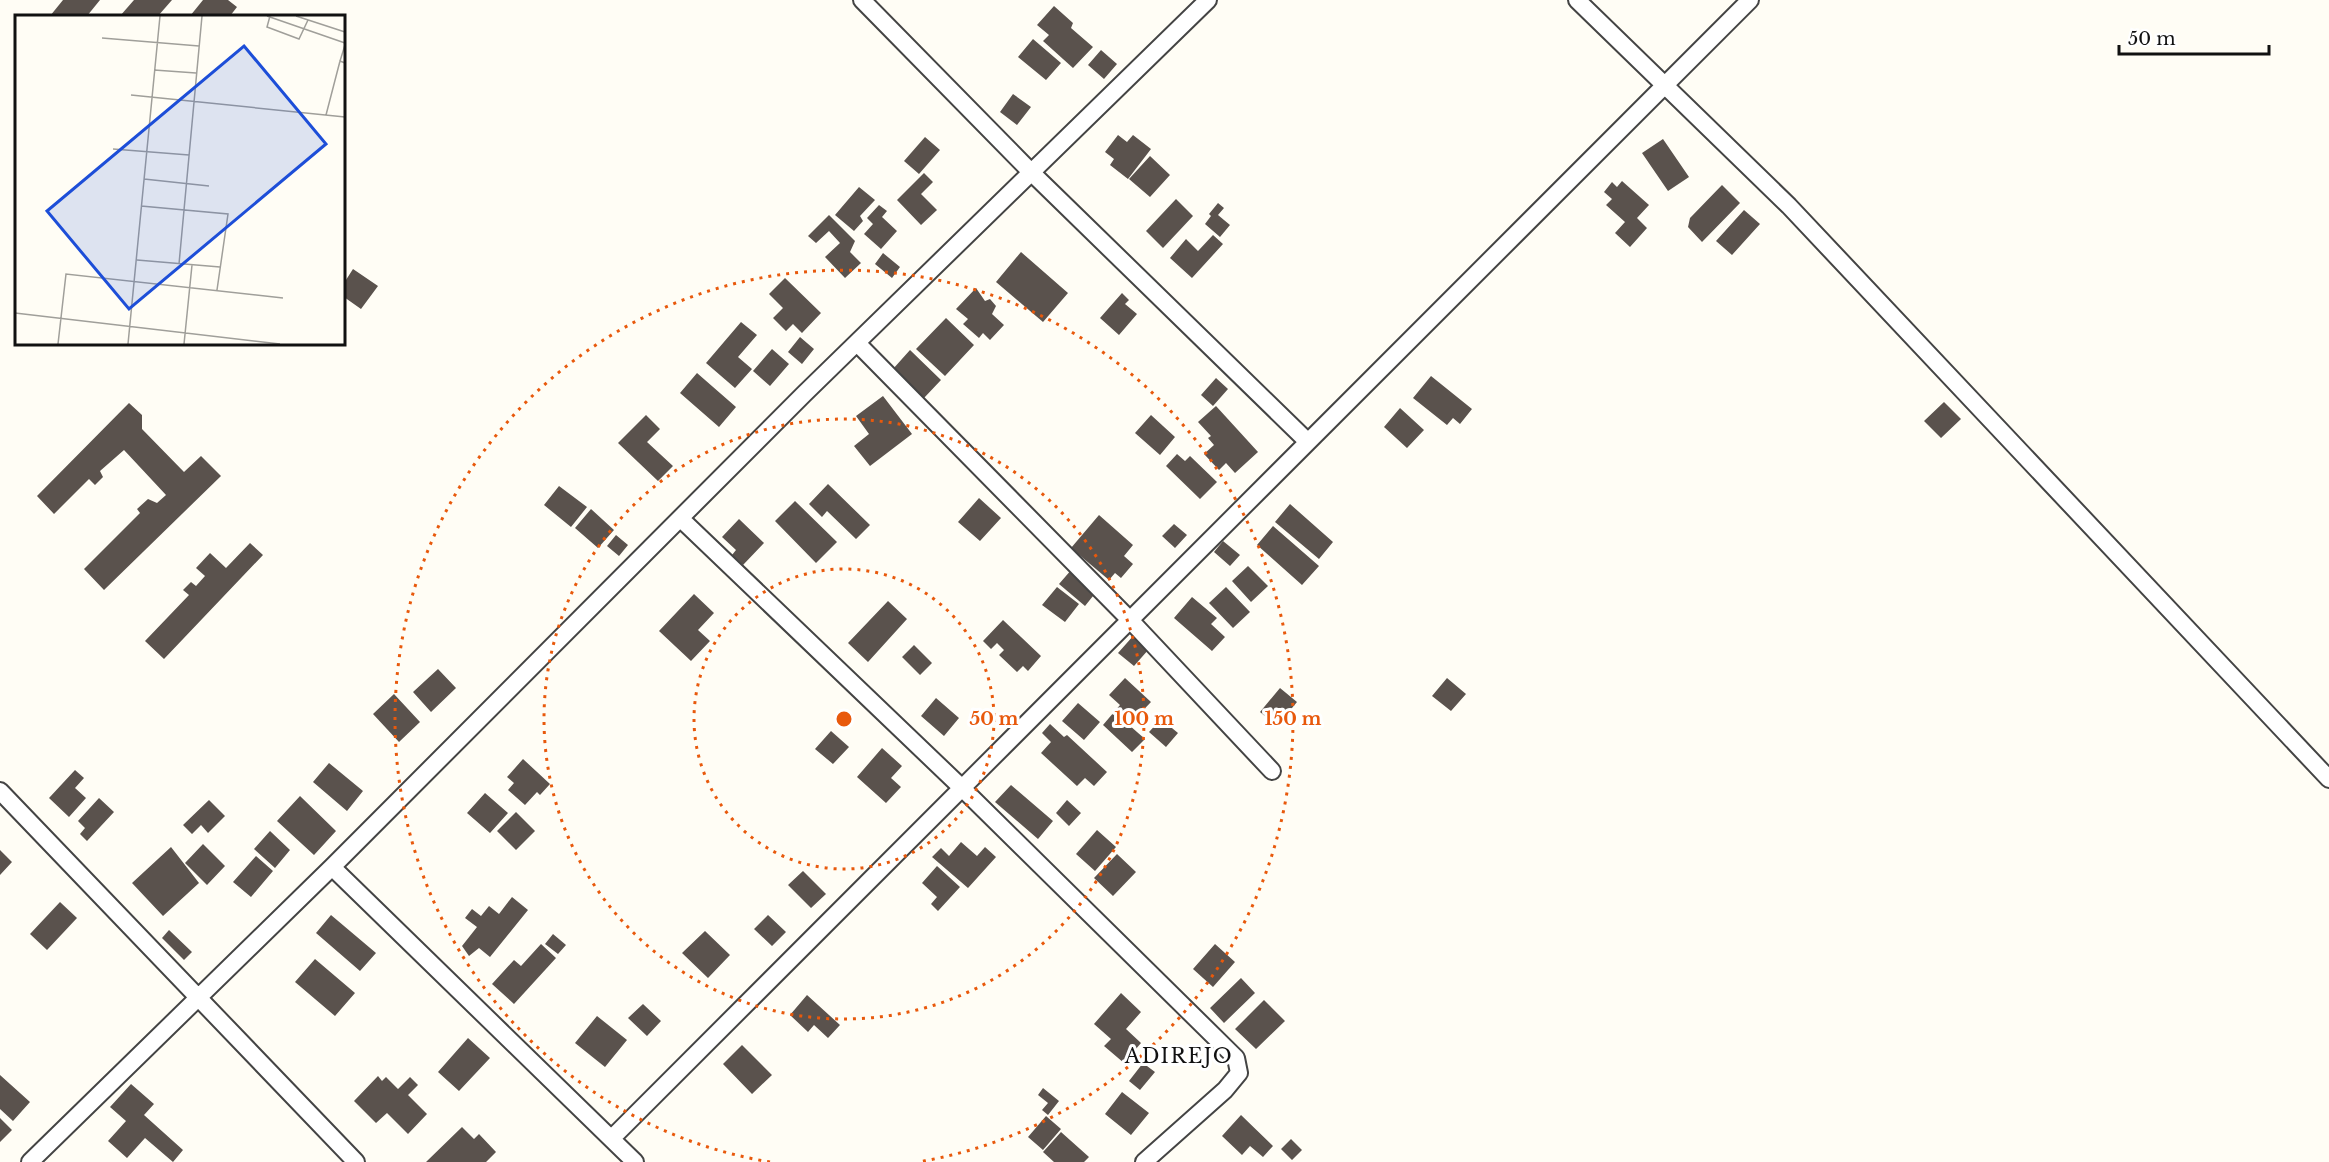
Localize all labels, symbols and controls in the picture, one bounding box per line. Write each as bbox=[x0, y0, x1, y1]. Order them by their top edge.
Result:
inset map bbox=[15, 15, 345, 345]
scale bar bbox=[2119, 18, 2269, 56]
text: 50 m bbox=[2128, 28, 2176, 50]
text: 50 m bbox=[970, 708, 1019, 730]
text: 100 m bbox=[1114, 708, 1174, 730]
text: 150 m bbox=[1265, 708, 1322, 730]
centre of rings bbox=[834, 709, 854, 729]
district label: ADIREJO bbox=[1124, 1044, 1233, 1068]

